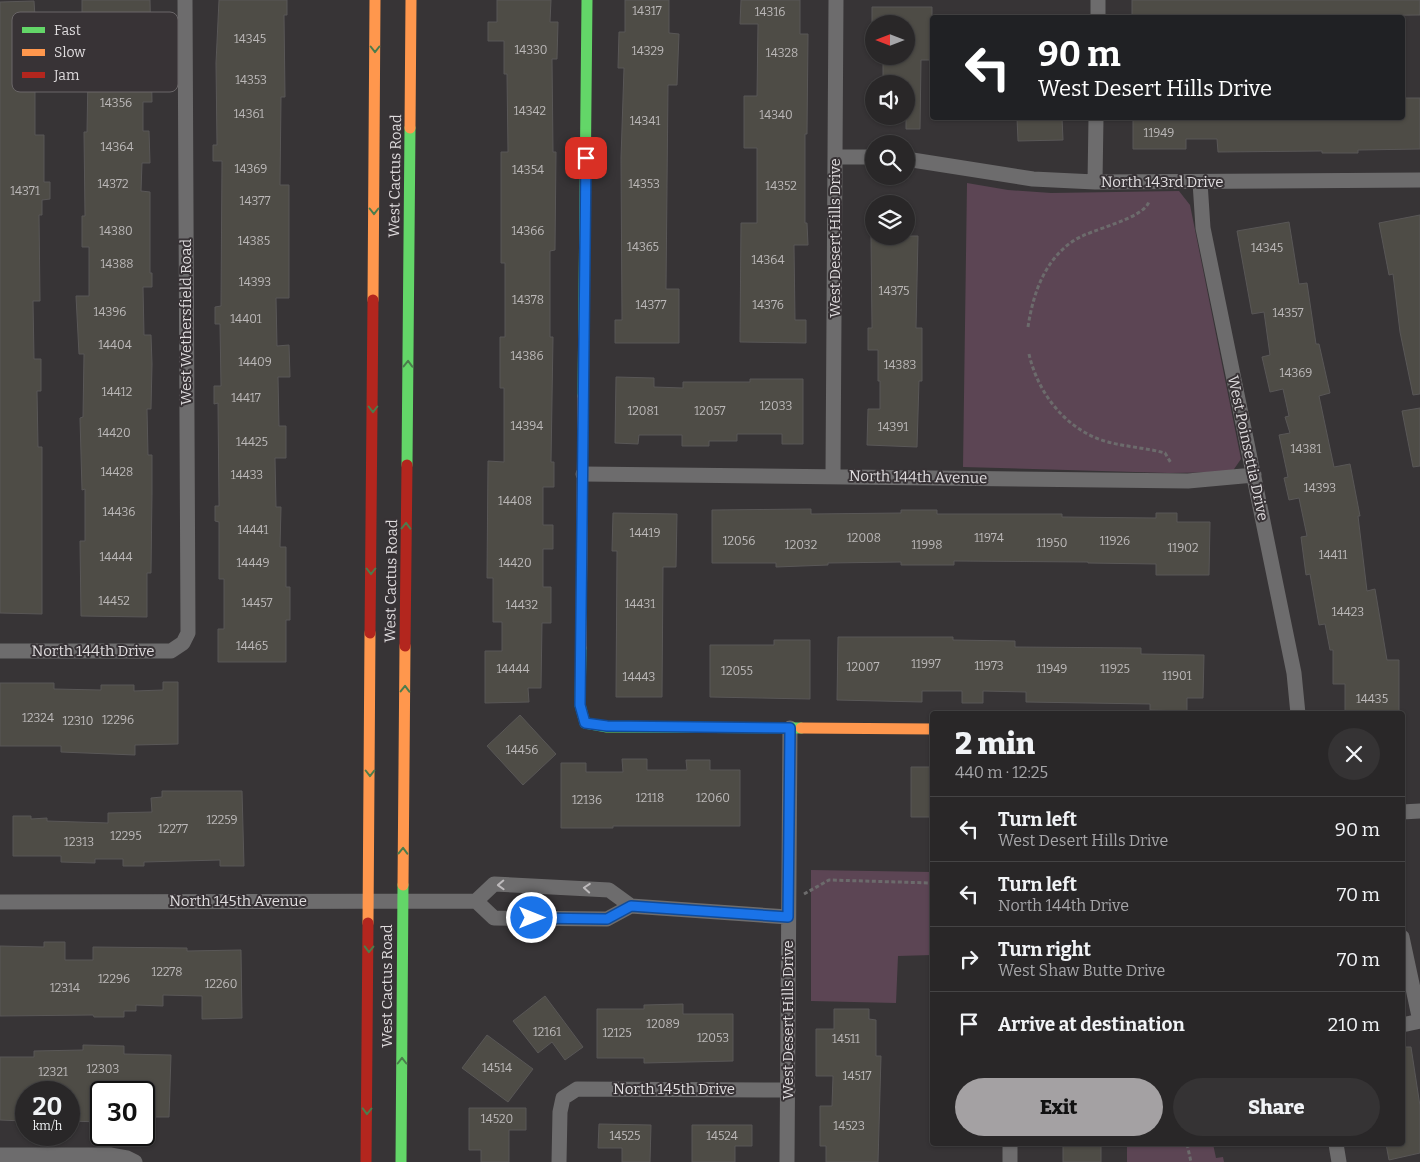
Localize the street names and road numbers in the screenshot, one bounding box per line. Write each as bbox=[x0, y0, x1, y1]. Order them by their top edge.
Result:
street label: West Cactus Road bbox=[385, 114, 405, 238]
street label: West Desert Hills Drive bbox=[826, 158, 844, 318]
street label: North 143rd Drive bbox=[1101, 173, 1223, 191]
street label: West Wethersfield Road bbox=[177, 239, 195, 405]
street label: West Poinsettia Drive bbox=[1224, 374, 1272, 522]
street label: North 144th Avenue bbox=[849, 467, 987, 487]
street label: West Cactus Road bbox=[381, 519, 401, 643]
street label: North 144th Drive bbox=[32, 642, 154, 660]
street label: North 145th Avenue bbox=[169, 892, 307, 910]
street label: West Cactus Road bbox=[378, 924, 396, 1048]
street label: West Desert Hills Drive bbox=[779, 940, 797, 1100]
street label: North 145th Drive bbox=[613, 1080, 735, 1098]

